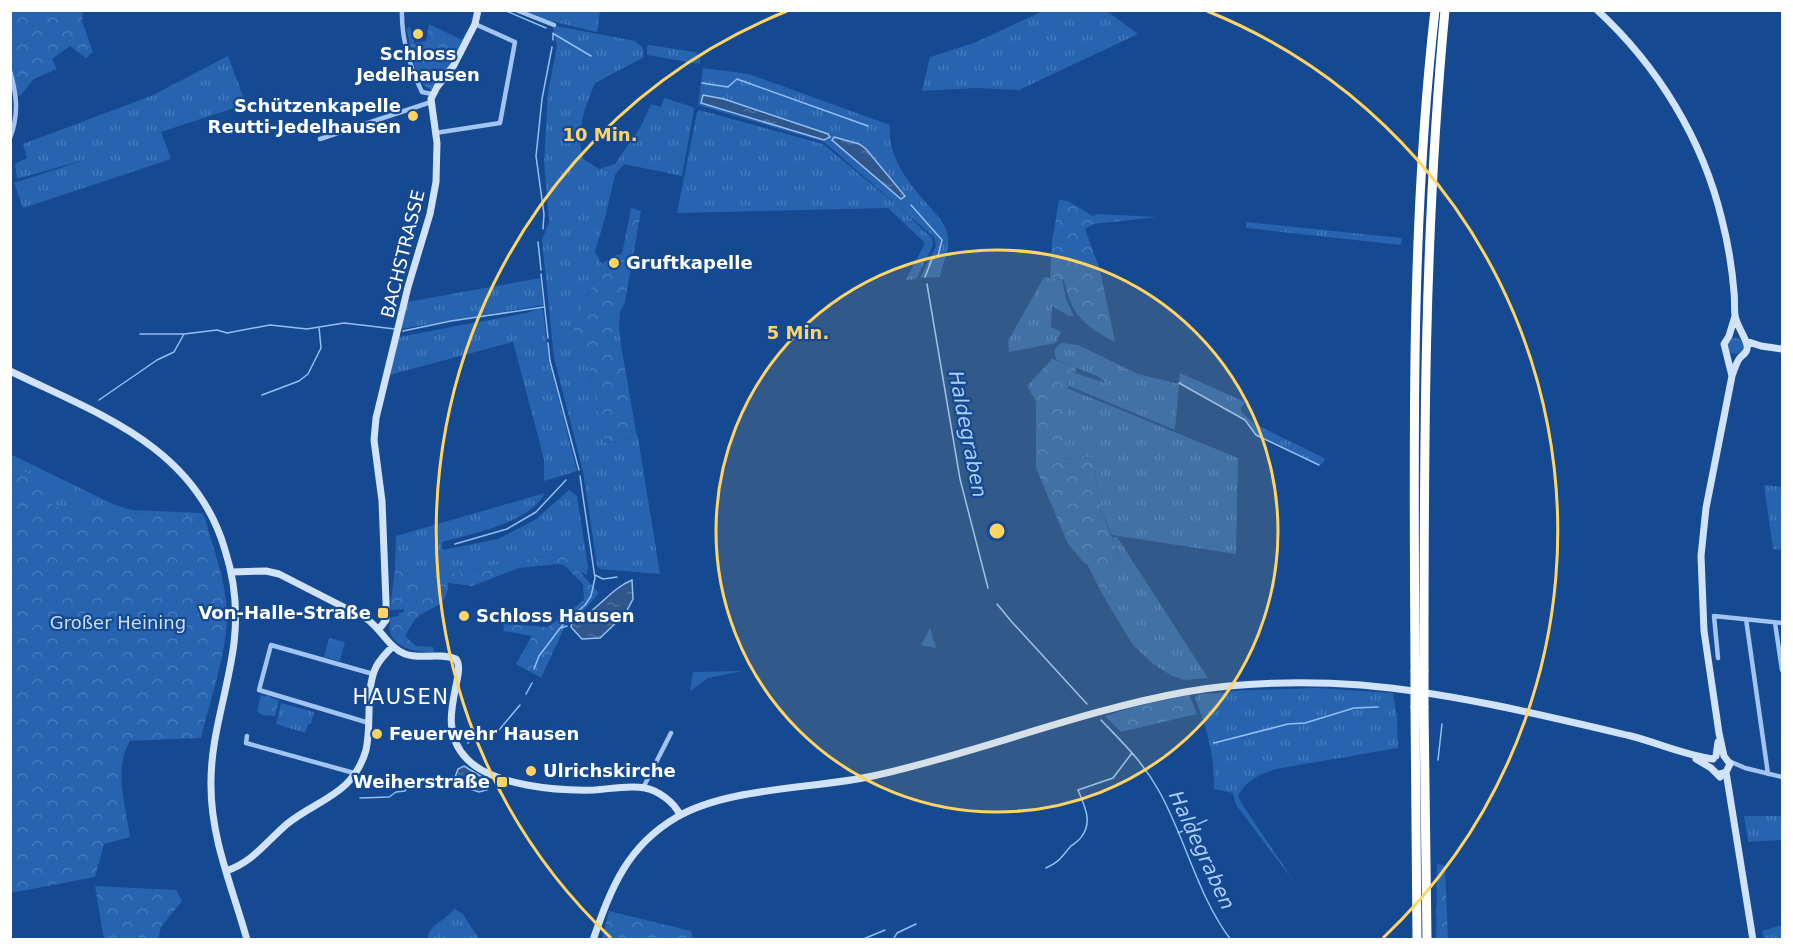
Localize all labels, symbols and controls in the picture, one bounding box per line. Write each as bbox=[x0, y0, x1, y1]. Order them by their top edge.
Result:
marker: Schloss Jedelhausen bbox=[411, 27, 425, 41]
place label: Schloss Jedelhausen bbox=[354, 43, 480, 85]
place label: Schützenkapelle Reutti-Jedelhausen bbox=[208, 95, 401, 137]
marker: Schützenkapelle Reutti-Jedelhausen bbox=[406, 109, 420, 123]
text: 10 Min. bbox=[562, 124, 638, 145]
street label: BACHSTRASSE bbox=[376, 188, 429, 320]
place label: Gruftkapelle bbox=[626, 252, 753, 273]
marker: Gruftkapelle bbox=[607, 256, 621, 270]
text: 5 Min. bbox=[767, 322, 829, 343]
water label: Haldegraben bbox=[944, 369, 992, 499]
centre of rings bbox=[987, 521, 1007, 541]
place label: Von-Halle-Straße bbox=[198, 602, 371, 623]
place label: Schloss Hausen bbox=[476, 605, 634, 626]
marker: Von-Halle-Straße bbox=[376, 606, 390, 620]
marker: Schloss Hausen bbox=[457, 609, 471, 623]
park label: Großer Heining bbox=[50, 612, 186, 633]
district label: HAUSEN bbox=[353, 685, 449, 709]
place label: Feuerwehr Hausen bbox=[389, 723, 579, 744]
marker: Feuerwehr Hausen bbox=[370, 727, 384, 741]
place label: Ulrichskirche bbox=[543, 760, 676, 781]
marker: Ulrichskirche bbox=[524, 764, 538, 778]
place label: Weiherstraße bbox=[353, 771, 490, 792]
marker: Weiherstraße bbox=[495, 775, 509, 789]
water label: Haldegraben bbox=[1164, 787, 1240, 913]

